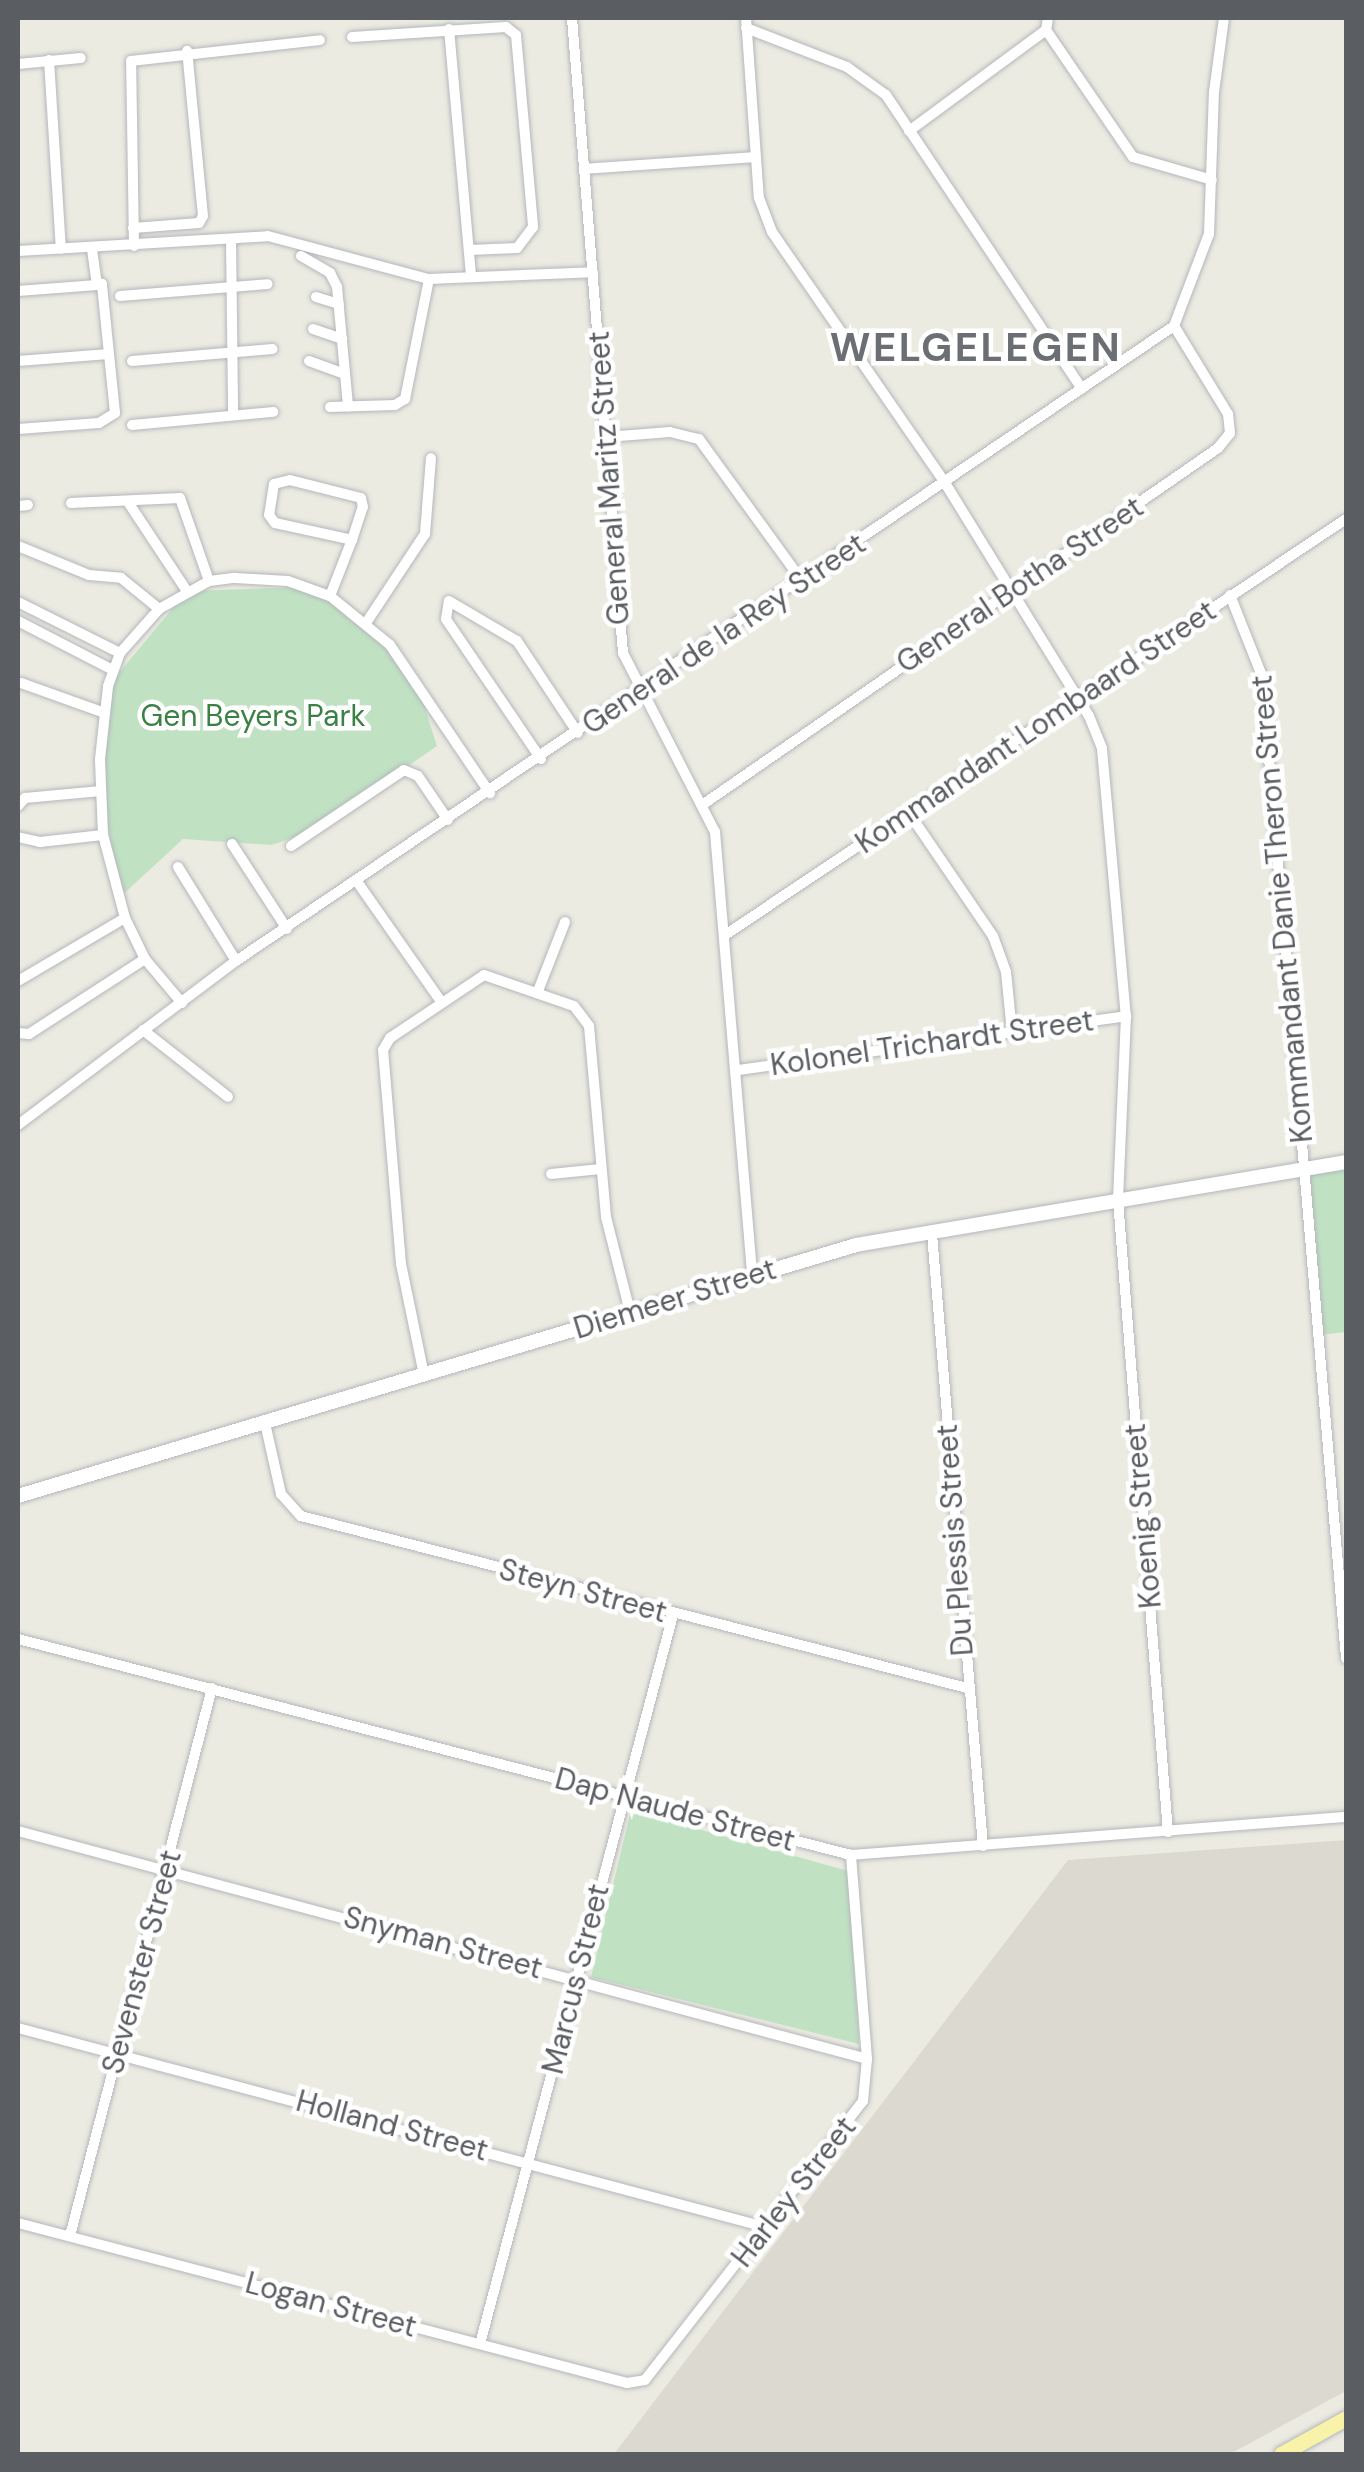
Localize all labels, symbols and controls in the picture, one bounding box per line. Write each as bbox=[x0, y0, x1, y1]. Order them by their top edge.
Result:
district label: WELGELEGEN bbox=[830, 323, 1122, 371]
street label: General Maritz Street bbox=[581, 330, 637, 626]
street label: General Botha Street bbox=[890, 489, 1150, 681]
street label: General de la Rey Street bbox=[575, 526, 873, 742]
street label: Kommandant Lombaard Street bbox=[849, 593, 1223, 861]
street label: Kommandant Danie Theron Street bbox=[1244, 674, 1320, 1144]
park label: Gen Beyers Park bbox=[140, 698, 366, 734]
street label: Kolonel Trichardt Street bbox=[768, 1002, 1096, 1084]
street label: Diemeer Street bbox=[569, 1251, 781, 1347]
street label: Koenig Street bbox=[1117, 1422, 1169, 1610]
street label: Du Plessis Street bbox=[929, 1423, 981, 1657]
street label: Steyn Street bbox=[495, 1551, 671, 1631]
street label: Dap Naude Street bbox=[551, 1761, 799, 1859]
street label: Sevenster Street bbox=[95, 1846, 189, 2078]
street label: Marcus Street bbox=[535, 1880, 617, 2078]
street label: Snyman Street bbox=[340, 1899, 546, 1987]
street label: Holland Street bbox=[292, 2083, 492, 2169]
street label: Harley Street bbox=[724, 2110, 864, 2274]
street label: Logan Street bbox=[242, 2265, 420, 2345]

